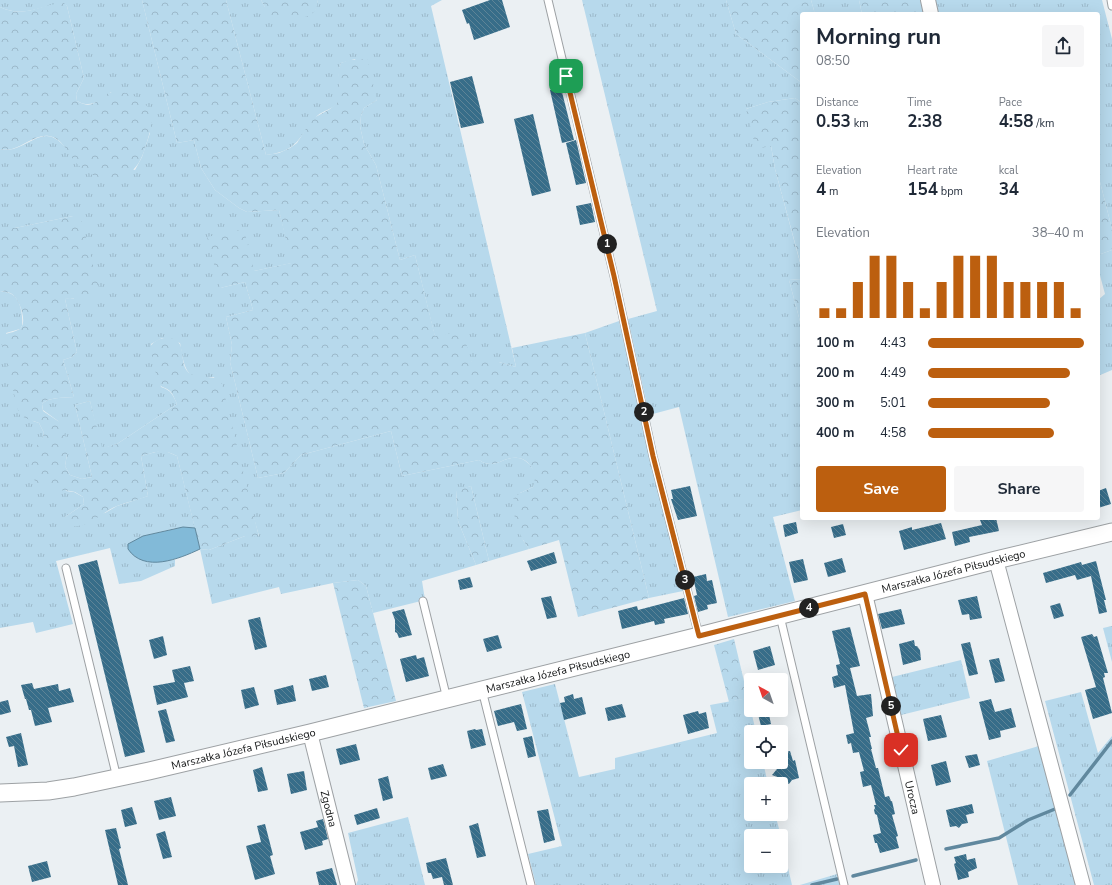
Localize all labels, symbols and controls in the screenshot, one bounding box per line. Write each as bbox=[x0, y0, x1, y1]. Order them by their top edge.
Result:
text: Morning run bbox=[816, 22, 941, 52]
button: share bbox=[1042, 25, 1084, 67]
text: 08:50 bbox=[816, 52, 850, 70]
pin bbox=[549, 59, 583, 93]
icon: arrive bbox=[555, 65, 577, 87]
text: Distance bbox=[816, 95, 859, 110]
text: Time bbox=[907, 95, 932, 110]
text: Pace bbox=[999, 95, 1022, 110]
text: 0.53 bbox=[816, 110, 851, 133]
text: 2:38 bbox=[907, 110, 942, 133]
text: 4:58 bbox=[999, 110, 1033, 133]
text: km bbox=[851, 116, 869, 131]
text: /km bbox=[1033, 116, 1054, 131]
text: Elevation bbox=[816, 163, 862, 178]
text: Heart rate bbox=[907, 163, 958, 178]
text: kcal bbox=[999, 163, 1018, 178]
text: 4 bbox=[816, 178, 826, 201]
text: 154 bbox=[907, 178, 938, 201]
text: 34 bbox=[999, 178, 1019, 201]
text: m bbox=[826, 184, 838, 199]
text: bpm bbox=[938, 184, 963, 199]
text: Elevation bbox=[816, 224, 870, 242]
text: 38–40 m bbox=[1032, 224, 1084, 242]
pin: 1 bbox=[597, 234, 617, 254]
text: 1 bbox=[604, 236, 610, 251]
text: 100 m bbox=[816, 334, 854, 352]
text: 4:43 bbox=[880, 334, 906, 352]
text: 200 m bbox=[816, 364, 854, 382]
text: 4:49 bbox=[880, 364, 906, 382]
text: 300 m bbox=[816, 394, 854, 412]
text: 5:01 bbox=[880, 394, 906, 412]
pin: 2 bbox=[634, 402, 654, 422]
text: 2 bbox=[641, 404, 647, 419]
text: 400 m bbox=[816, 424, 854, 442]
text: 4:58 bbox=[880, 424, 906, 442]
button: Save bbox=[816, 466, 946, 512]
button: Share bbox=[954, 466, 1084, 512]
street label: Marszałka Józefa Piłsudskiego bbox=[880, 546, 1027, 596]
pin: 3 bbox=[675, 570, 695, 590]
text: 3 bbox=[682, 572, 688, 587]
pin: 4 bbox=[799, 598, 819, 618]
text: 4 bbox=[806, 600, 812, 615]
street label: Marszałka Józefa Piłsudskiego bbox=[484, 646, 631, 696]
north arrow bbox=[744, 673, 788, 717]
map controls bbox=[744, 673, 788, 873]
pin: 5 bbox=[881, 696, 901, 716]
text: 5 bbox=[888, 698, 894, 713]
street label: Marszałka Józefa Piłsudskiego bbox=[170, 724, 317, 773]
button: locate bbox=[744, 725, 788, 769]
pin bbox=[884, 733, 918, 767]
icon: check bbox=[890, 739, 912, 761]
button: + bbox=[744, 777, 788, 821]
street label: Urocza bbox=[901, 779, 924, 816]
street label: Zgodna bbox=[317, 789, 341, 829]
button: − bbox=[744, 829, 788, 873]

